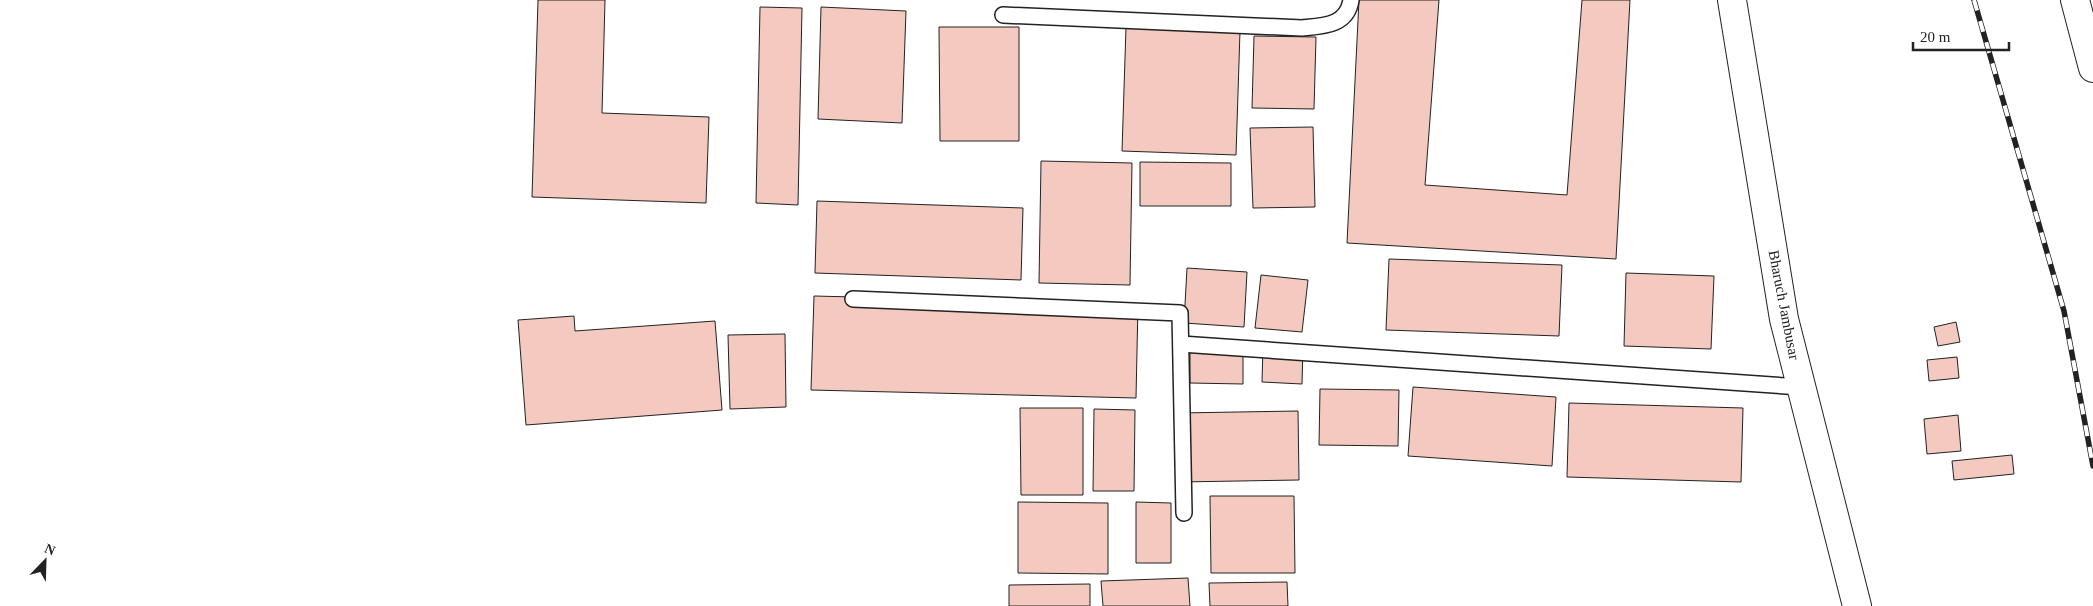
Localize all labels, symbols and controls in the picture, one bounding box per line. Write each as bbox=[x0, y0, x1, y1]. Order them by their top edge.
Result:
scale bar bbox=[1913, 20, 2009, 52]
text: 20 m bbox=[1920, 29, 1951, 45]
street label: Bharuch Jambusar bbox=[1766, 249, 1802, 361]
north arrow bbox=[20, 536, 70, 586]
text: N bbox=[42, 541, 57, 558]

